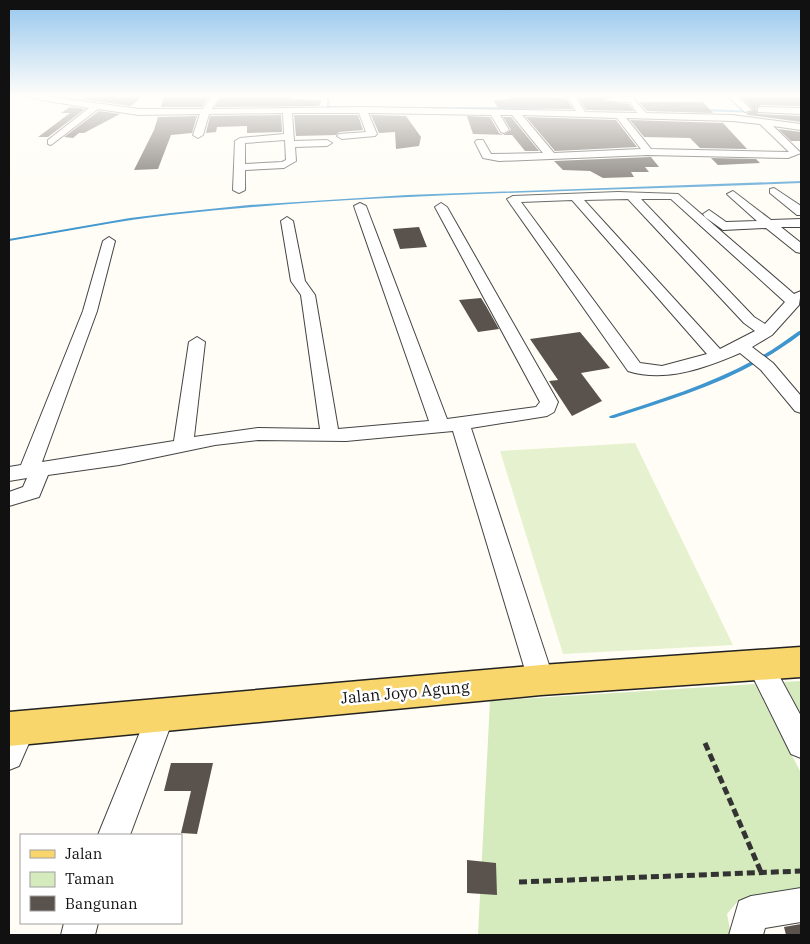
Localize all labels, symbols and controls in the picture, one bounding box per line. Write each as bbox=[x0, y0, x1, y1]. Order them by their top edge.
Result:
street label: Jalan Joyo Agung bbox=[340, 676, 471, 708]
legend bbox=[20, 834, 182, 924]
text: Jalan bbox=[65, 844, 103, 863]
text: Taman bbox=[65, 869, 115, 888]
text: Bangunan bbox=[65, 894, 138, 913]

